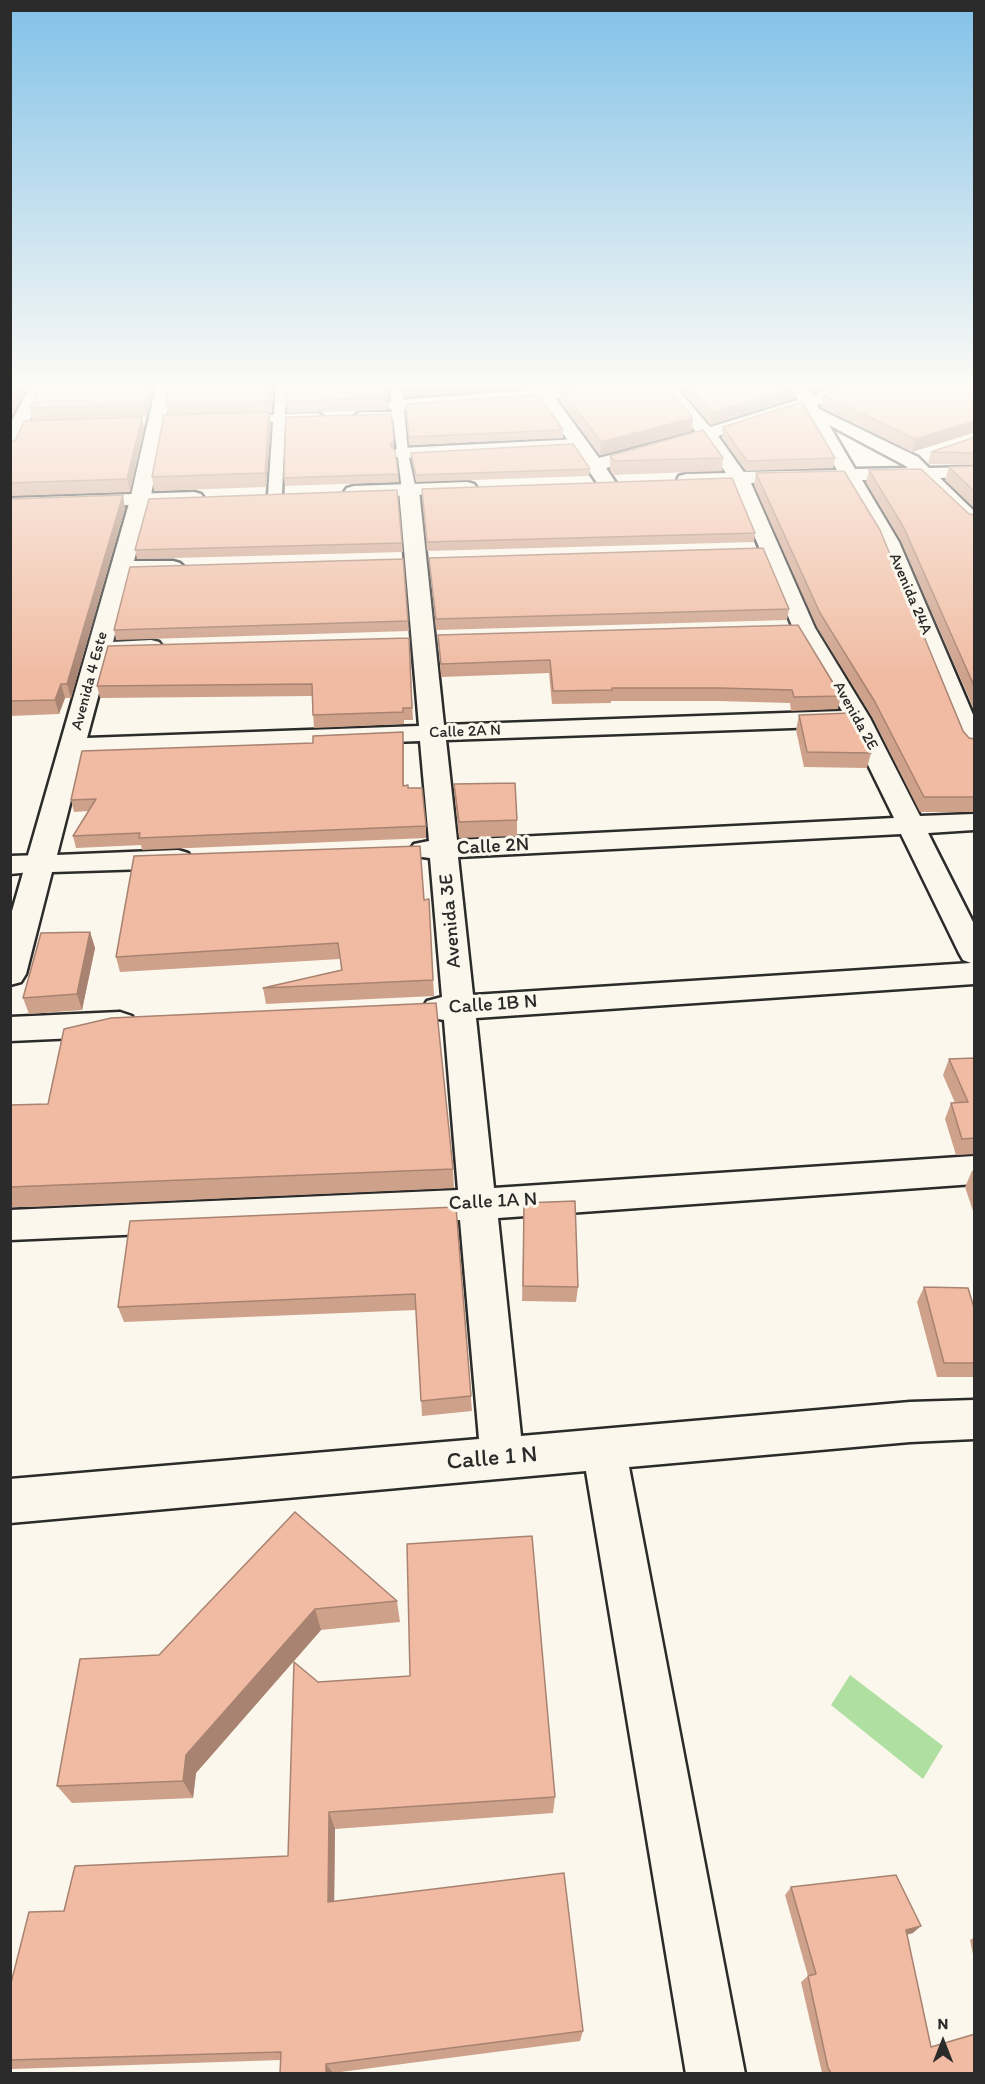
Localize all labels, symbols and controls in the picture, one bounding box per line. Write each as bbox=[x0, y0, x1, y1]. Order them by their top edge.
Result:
street label: Avenida 24A bbox=[884, 550, 936, 638]
street label: Avenida 4 Este bbox=[68, 630, 112, 732]
street label: Avenida 2E bbox=[828, 678, 882, 754]
street label: Calle 2A N bbox=[429, 721, 501, 743]
street label: Calle 2N bbox=[456, 833, 530, 861]
street label: Avenida 3E bbox=[435, 873, 467, 969]
street label: Calle 1B N bbox=[448, 990, 538, 1020]
street label: Calle 1A N bbox=[448, 1188, 538, 1216]
street label: Calle 1 N bbox=[445, 1441, 539, 1477]
north arrow bbox=[913, 2012, 973, 2072]
text: N bbox=[938, 2014, 948, 2033]

